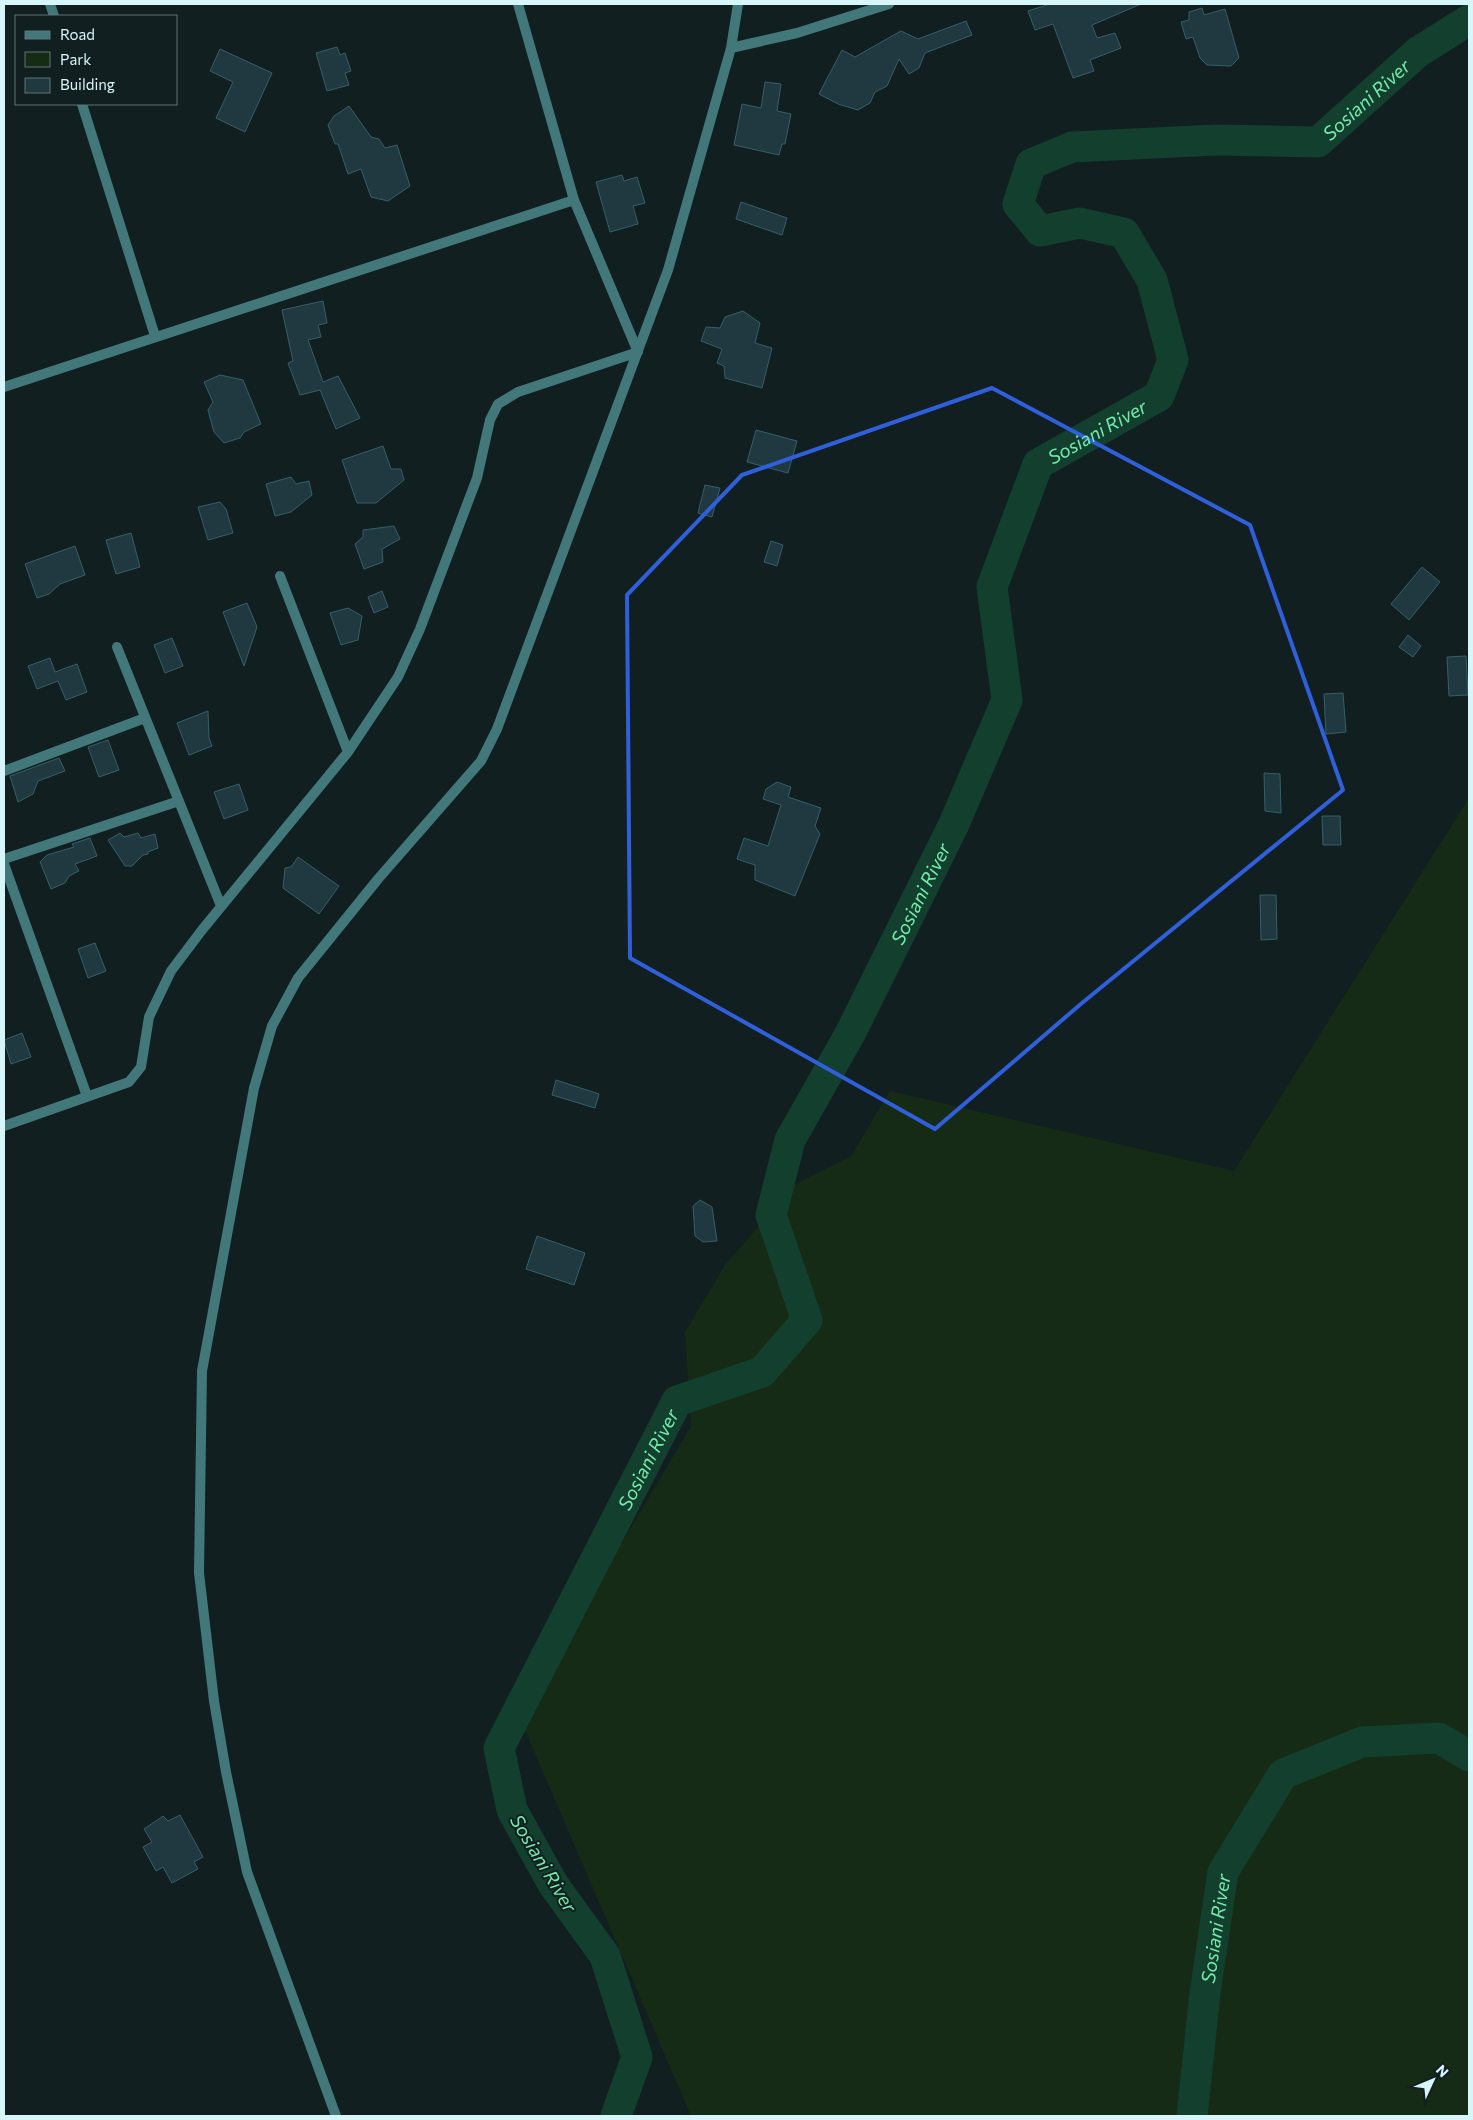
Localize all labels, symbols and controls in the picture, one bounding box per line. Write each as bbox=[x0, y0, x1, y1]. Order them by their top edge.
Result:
legend bbox=[15, 15, 178, 105]
text: Road bbox=[60, 25, 95, 43]
text: Park bbox=[60, 50, 91, 68]
water label: Sosiani River bbox=[1317, 53, 1415, 144]
text: Building bbox=[60, 75, 115, 93]
water label: Sosiani River bbox=[1043, 393, 1152, 468]
water label: Sosiani River bbox=[885, 838, 955, 948]
water label: Sosiani River bbox=[612, 1404, 683, 1513]
water label: Sosiani River bbox=[506, 1810, 583, 1917]
water label: Sosiani River bbox=[1195, 1871, 1234, 1985]
north arrow bbox=[1408, 2055, 1458, 2105]
text: N bbox=[1433, 2061, 1452, 2080]

